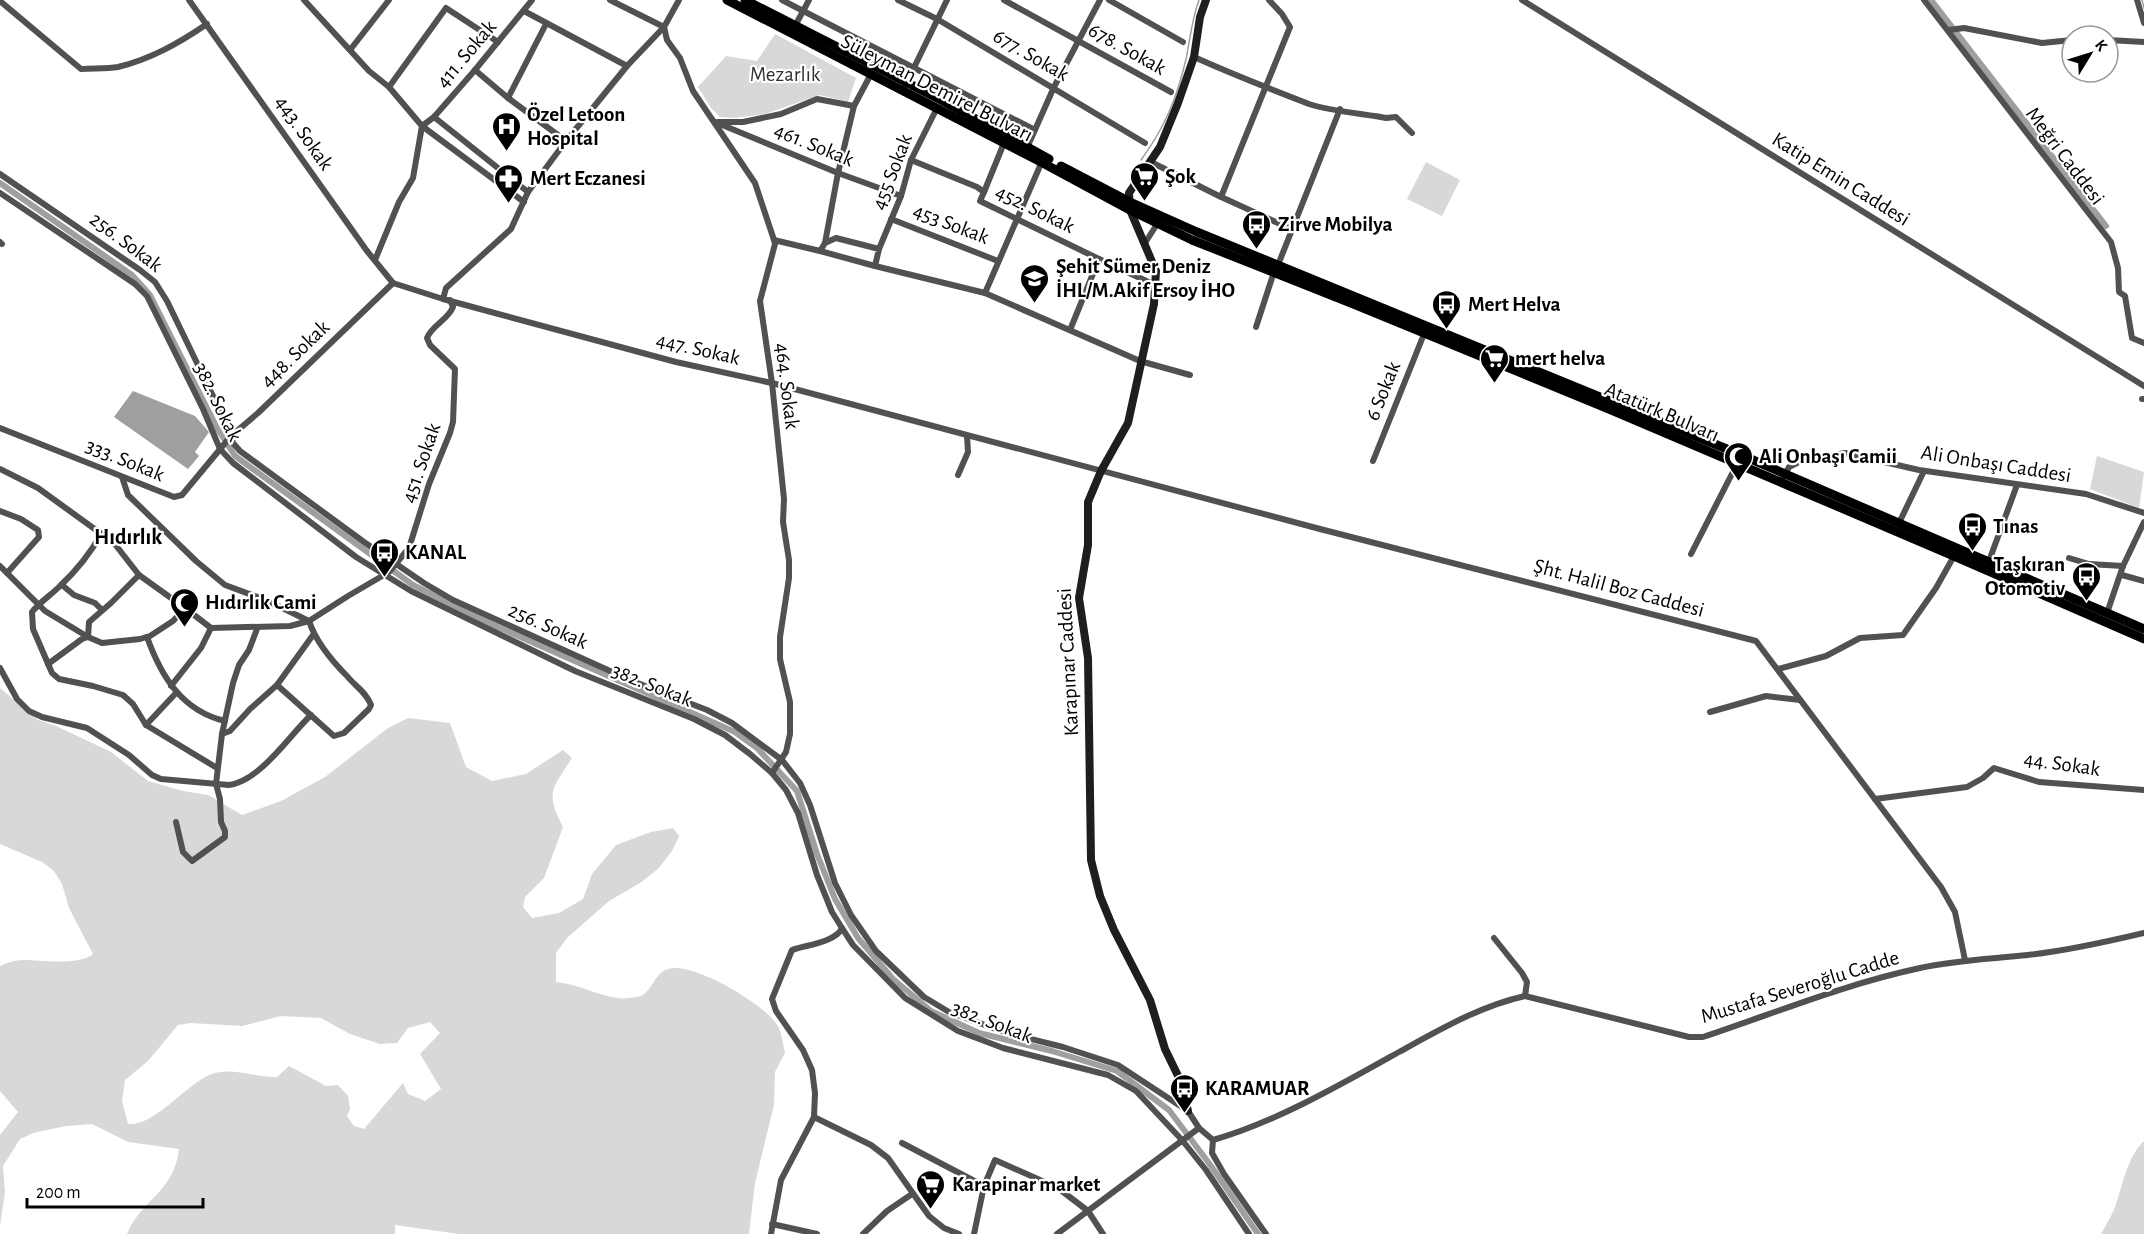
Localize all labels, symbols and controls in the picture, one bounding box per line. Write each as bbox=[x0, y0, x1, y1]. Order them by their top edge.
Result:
street label: 411. Sokak bbox=[432, 16, 500, 92]
street label: 678. Sokak bbox=[1085, 19, 1170, 79]
north arrow bbox=[2060, 24, 2120, 84]
street label: 677. Sokak bbox=[989, 25, 1073, 85]
street label: Süleyman Demirel Bulvarı bbox=[838, 30, 1036, 146]
text: K bbox=[2092, 37, 2111, 54]
park label: Mezarlık bbox=[750, 64, 821, 85]
street label: 443. Sokak bbox=[271, 92, 337, 174]
place label: Özel Letoon Hospital bbox=[527, 102, 625, 149]
street label: Meğri Caddesi bbox=[2022, 103, 2108, 209]
hospital icon: Özel Letoon Hospital bbox=[490, 110, 522, 152]
street label: 461. Sokak bbox=[771, 120, 857, 171]
street label: Katip Emin Caddesi bbox=[1768, 128, 1914, 230]
street label: 455 Sokak bbox=[868, 131, 916, 213]
supermarket icon: Şok bbox=[1128, 160, 1160, 202]
pharmacy icon: Mert Eczanesi bbox=[493, 162, 525, 204]
place label: Şok bbox=[1165, 166, 1196, 187]
place label: Mert Eczanesi bbox=[530, 168, 646, 189]
street label: 452. Sokak bbox=[992, 181, 1078, 237]
street label: 453 Sokak bbox=[910, 200, 992, 248]
street label: 256. Sokak bbox=[86, 208, 166, 276]
bus stop icon: Zirve Mobilya bbox=[1241, 208, 1273, 250]
place label: Zirve Mobilya bbox=[1278, 214, 1393, 235]
place label: Şehit Sümer Deniz İHL/M.Akif Ersoy İHO bbox=[1056, 256, 1235, 301]
school or university icon: Şehit Sümer Deniz İHL/M.Akif Ersoy İHO bbox=[1019, 262, 1051, 304]
bus stop icon: Mert Helva bbox=[1431, 288, 1463, 330]
place label: Mert Helva bbox=[1468, 294, 1561, 315]
street label: 448. Sokak bbox=[257, 316, 334, 392]
street label: 447. Sokak bbox=[654, 329, 742, 369]
street label: 464. Sokak bbox=[771, 342, 803, 431]
supermarket icon: mert helva bbox=[1478, 342, 1510, 384]
place label: mert helva bbox=[1515, 348, 1605, 369]
street label: 6 Sokak bbox=[1362, 358, 1404, 423]
street label: 382. Sokak bbox=[190, 359, 246, 445]
street label: Atatürk Bulvarı bbox=[1602, 378, 1722, 446]
street label: 451. Sokak bbox=[398, 420, 445, 505]
street label: 333. Sokak bbox=[83, 435, 168, 485]
mosque icon: Ali Onbaşı Camii bbox=[1722, 440, 1754, 482]
street label: Ali Onbaşı Caddesi bbox=[1919, 442, 2073, 486]
place label: Ali Onbaşı Camii bbox=[1759, 446, 1897, 467]
bus stop icon: Tınas bbox=[1956, 510, 1988, 552]
place label: Tınas bbox=[1993, 516, 2038, 537]
district label: Hıdırlık bbox=[94, 526, 162, 548]
bus stop icon: KANAL bbox=[368, 536, 400, 578]
place label: KANAL bbox=[405, 542, 467, 563]
place label: Taşkıran Otomotiv bbox=[1985, 554, 2066, 599]
street label: Şht. Halil Boz Caddesi bbox=[1531, 555, 1707, 621]
bus stop icon: Taşkıran Otomotiv bbox=[2070, 560, 2102, 602]
mosque icon: Hıdırlık Cami bbox=[168, 586, 200, 628]
street label: Karapınar Caddesi bbox=[1054, 587, 1082, 737]
place label: Hıdırlık Cami bbox=[205, 592, 317, 613]
street label: 256. Sokak bbox=[505, 599, 591, 653]
street label: 382. Sokak bbox=[609, 659, 696, 711]
street label: 44. Sokak bbox=[2023, 748, 2102, 780]
street label: Mustafa Severoğlu Cadde bbox=[1698, 947, 1902, 1027]
street label: 382. Sokak bbox=[949, 997, 1036, 1047]
bus stop icon: KARAMUAR bbox=[1168, 1072, 1200, 1114]
place label: KARAMUAR bbox=[1205, 1078, 1310, 1099]
supermarket icon: Karapinar market bbox=[915, 1168, 947, 1210]
scale bar bbox=[27, 1171, 202, 1209]
place label: Karapinar market bbox=[952, 1174, 1100, 1195]
text: 200 m bbox=[36, 1184, 81, 1202]

